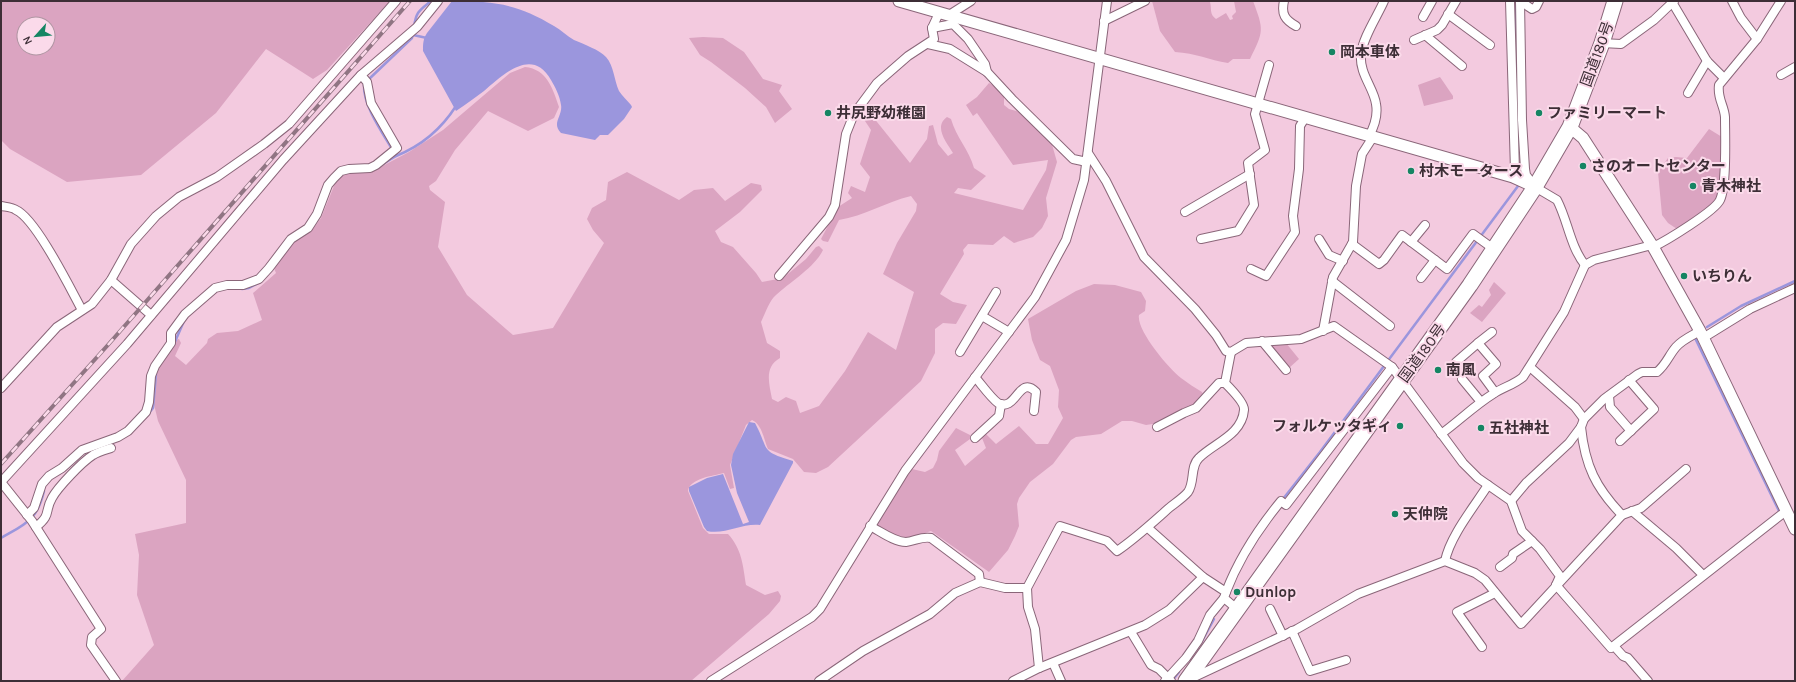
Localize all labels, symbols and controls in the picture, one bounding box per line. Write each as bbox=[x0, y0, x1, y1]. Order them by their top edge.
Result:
north arrow bbox=[16, 16, 56, 56]
street label: 国道180号 bbox=[1577, 19, 1617, 89]
text: N bbox=[20, 34, 35, 47]
place label: 岡本車体 bbox=[1340, 43, 1400, 61]
marker: 岡本車体 bbox=[1327, 47, 1337, 57]
place label: 井尻野幼稚園 bbox=[836, 104, 926, 122]
place label: ファミリーマート bbox=[1547, 104, 1667, 122]
marker: 井尻野幼稚園 bbox=[823, 108, 833, 118]
marker: ファミリーマート bbox=[1534, 108, 1544, 118]
place label: さのオートセンター bbox=[1591, 157, 1726, 175]
marker: さのオートセンター bbox=[1578, 161, 1588, 171]
place label: 村木モータース bbox=[1419, 162, 1523, 180]
marker: 村木モータース bbox=[1406, 166, 1416, 176]
place label: 青木神社 bbox=[1701, 177, 1761, 195]
marker: 青木神社 bbox=[1688, 181, 1698, 191]
place label: いちりん bbox=[1692, 267, 1752, 285]
marker: いちりん bbox=[1679, 271, 1689, 281]
street label: 国道180号 bbox=[1395, 320, 1449, 386]
place label: 南風 bbox=[1446, 361, 1476, 379]
marker: 南風 bbox=[1433, 365, 1443, 375]
place label: フォルケッタギィ bbox=[1272, 417, 1392, 435]
place label: 五社神社 bbox=[1489, 419, 1549, 437]
marker: フォルケッタギィ bbox=[1395, 421, 1405, 431]
marker: 五社神社 bbox=[1476, 423, 1486, 433]
place label: 天仲院 bbox=[1403, 505, 1448, 523]
marker: 天仲院 bbox=[1390, 509, 1400, 519]
place label: Dunlop bbox=[1245, 583, 1296, 601]
marker: Dunlop bbox=[1232, 587, 1242, 597]

